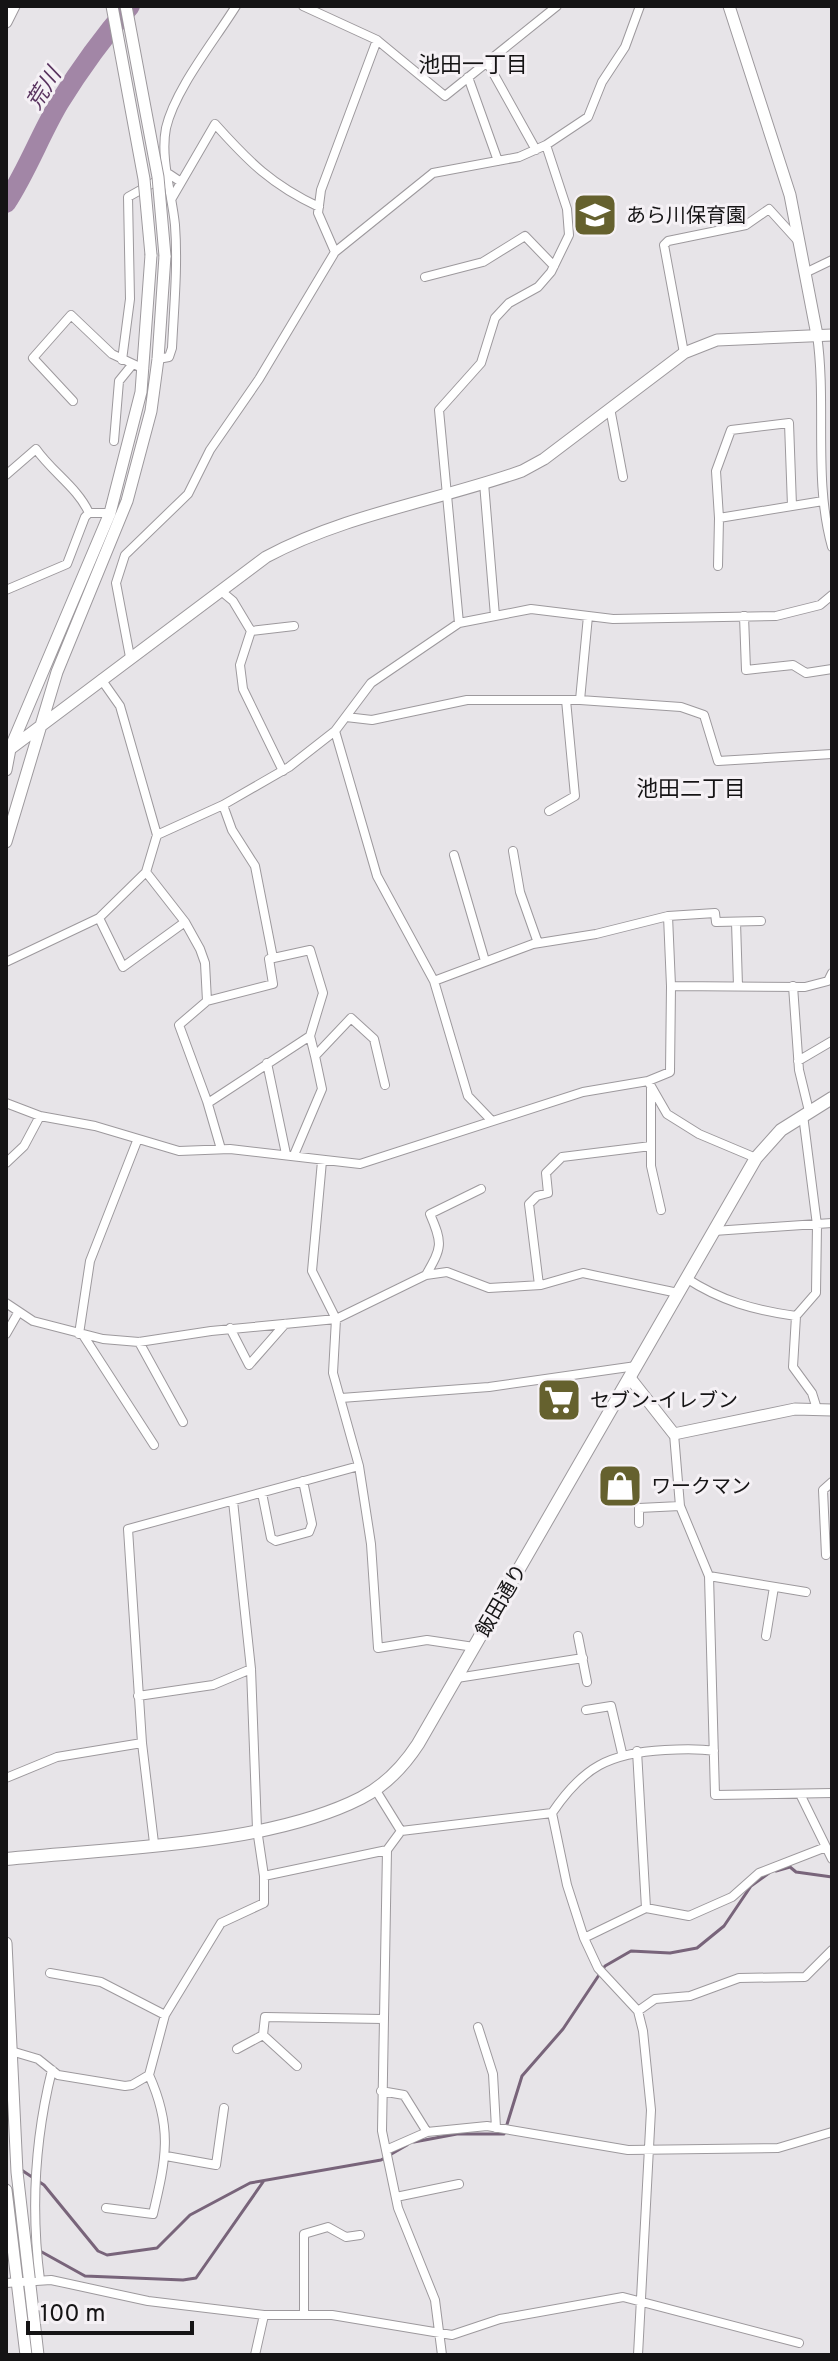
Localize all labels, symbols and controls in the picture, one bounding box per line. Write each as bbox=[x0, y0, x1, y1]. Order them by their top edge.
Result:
district label: 池田一丁目 bbox=[418, 53, 528, 80]
water label: 荒川 bbox=[22, 62, 69, 115]
school or university icon: あら川保育園 bbox=[571, 191, 619, 239]
place label: あら川保育園 bbox=[626, 204, 746, 230]
district label: 池田二丁目 bbox=[636, 777, 746, 804]
supermarket icon: セブン-イレブン bbox=[535, 1376, 583, 1424]
place label: セブン-イレブン bbox=[590, 1389, 738, 1415]
shop icon: ワークマン bbox=[596, 1462, 644, 1510]
place label: ワークマン bbox=[651, 1475, 751, 1501]
street label: 飯田通り bbox=[471, 1560, 534, 1642]
scale bar bbox=[28, 2285, 192, 2335]
text: 100 m bbox=[40, 2300, 106, 2330]

